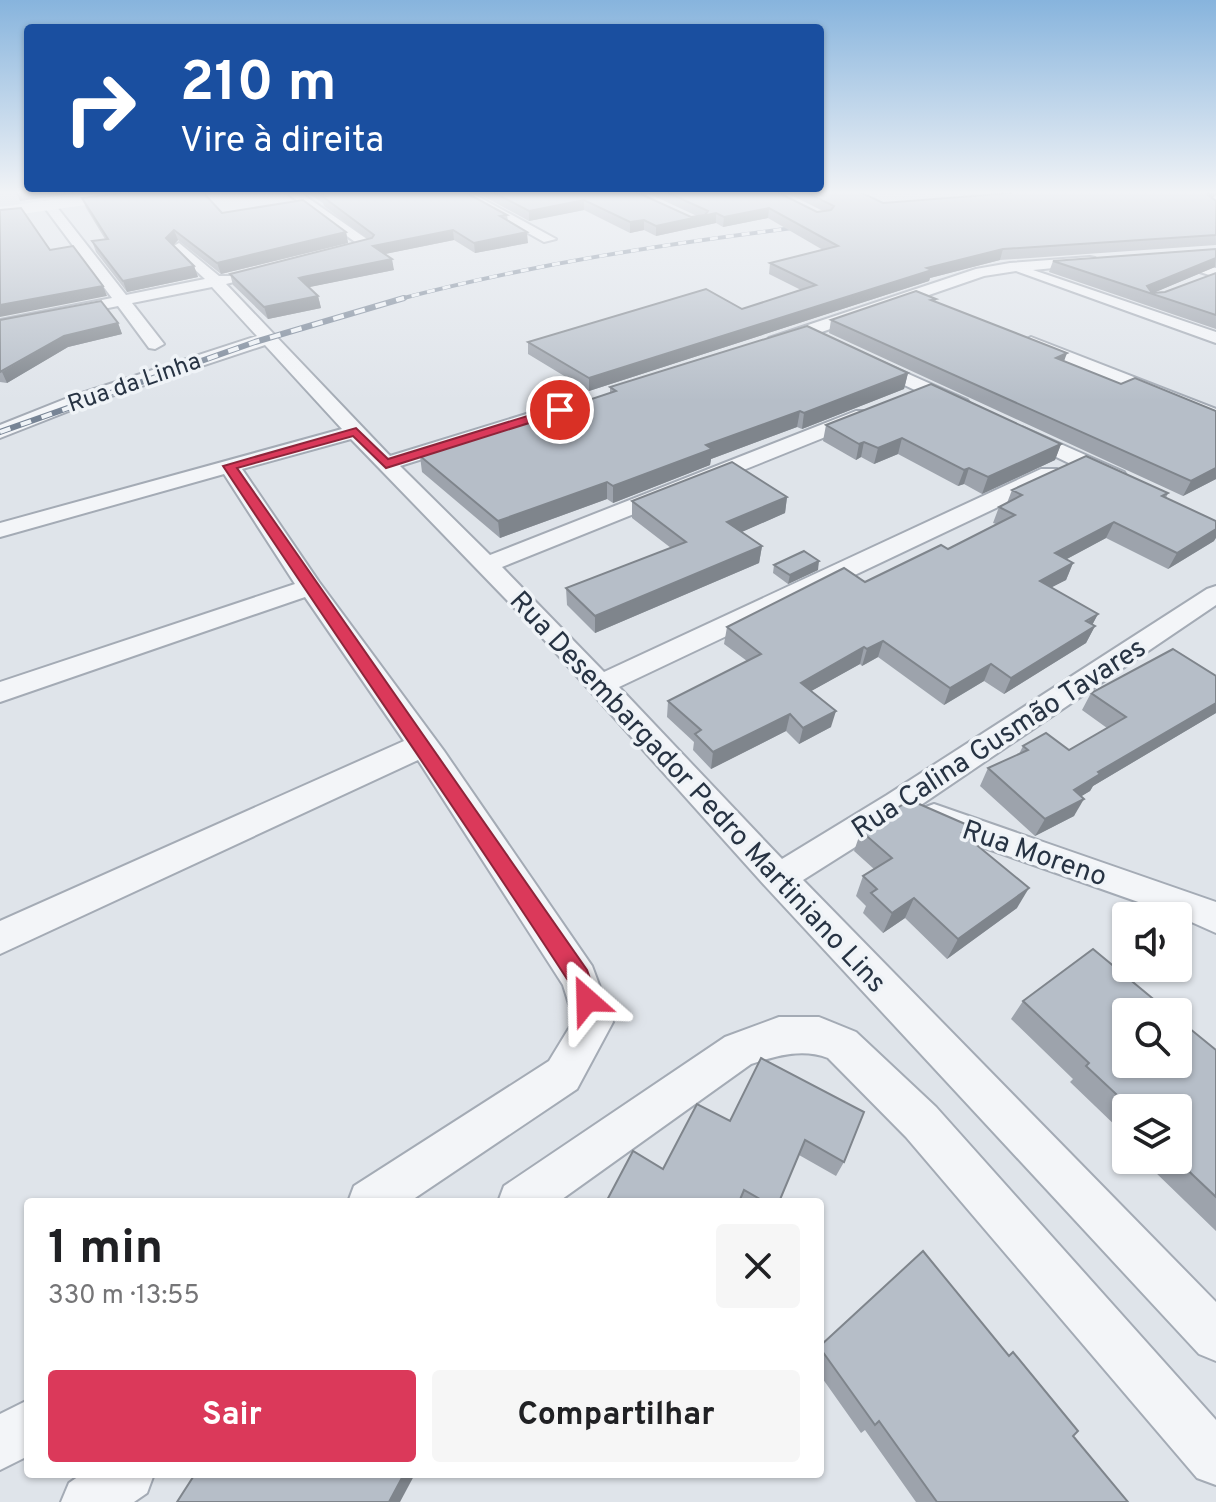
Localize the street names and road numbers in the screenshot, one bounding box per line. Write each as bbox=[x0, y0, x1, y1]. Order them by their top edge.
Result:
street label: Rua da Linha bbox=[64, 347, 205, 421]
street label: Rua Desembargador Pedro Martiniano Lins bbox=[501, 584, 893, 1002]
street label: Rua Calina Gusmão Tavares bbox=[846, 631, 1154, 848]
street label: Rua Moreno bbox=[957, 813, 1111, 896]

